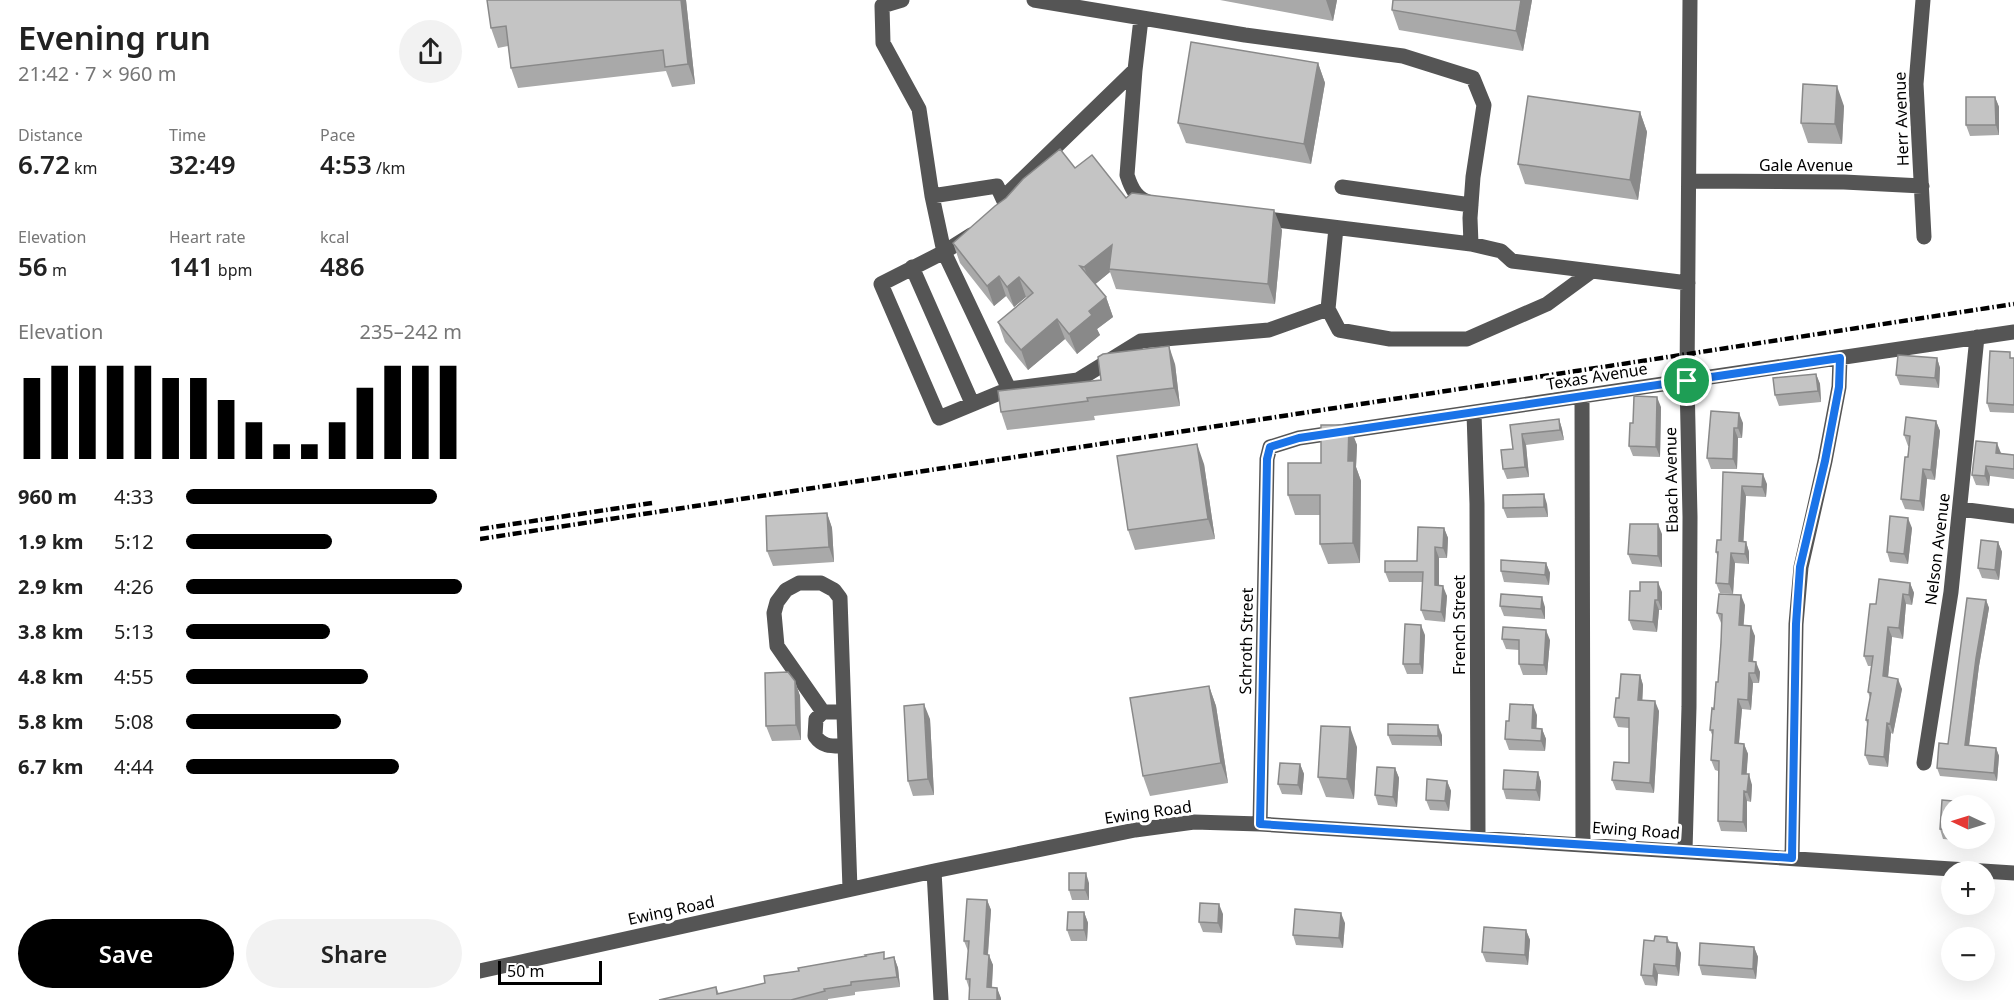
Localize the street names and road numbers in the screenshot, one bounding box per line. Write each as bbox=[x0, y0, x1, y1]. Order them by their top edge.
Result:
street label: Herr Avenue bbox=[1888, 71, 1914, 167]
street label: Gale Avenue bbox=[1759, 154, 1853, 176]
street label: Texas Avenue bbox=[1545, 357, 1649, 395]
street label: Ebach Avenue bbox=[1659, 427, 1683, 533]
street label: Nelson Avenue bbox=[1919, 492, 1955, 606]
street label: French Street bbox=[1448, 575, 1470, 675]
street label: Schroth Street bbox=[1234, 587, 1258, 695]
street label: Ewing Road bbox=[1103, 795, 1193, 829]
street label: Ewing Road bbox=[1591, 816, 1681, 844]
street label: Ewing Road bbox=[626, 890, 716, 930]

